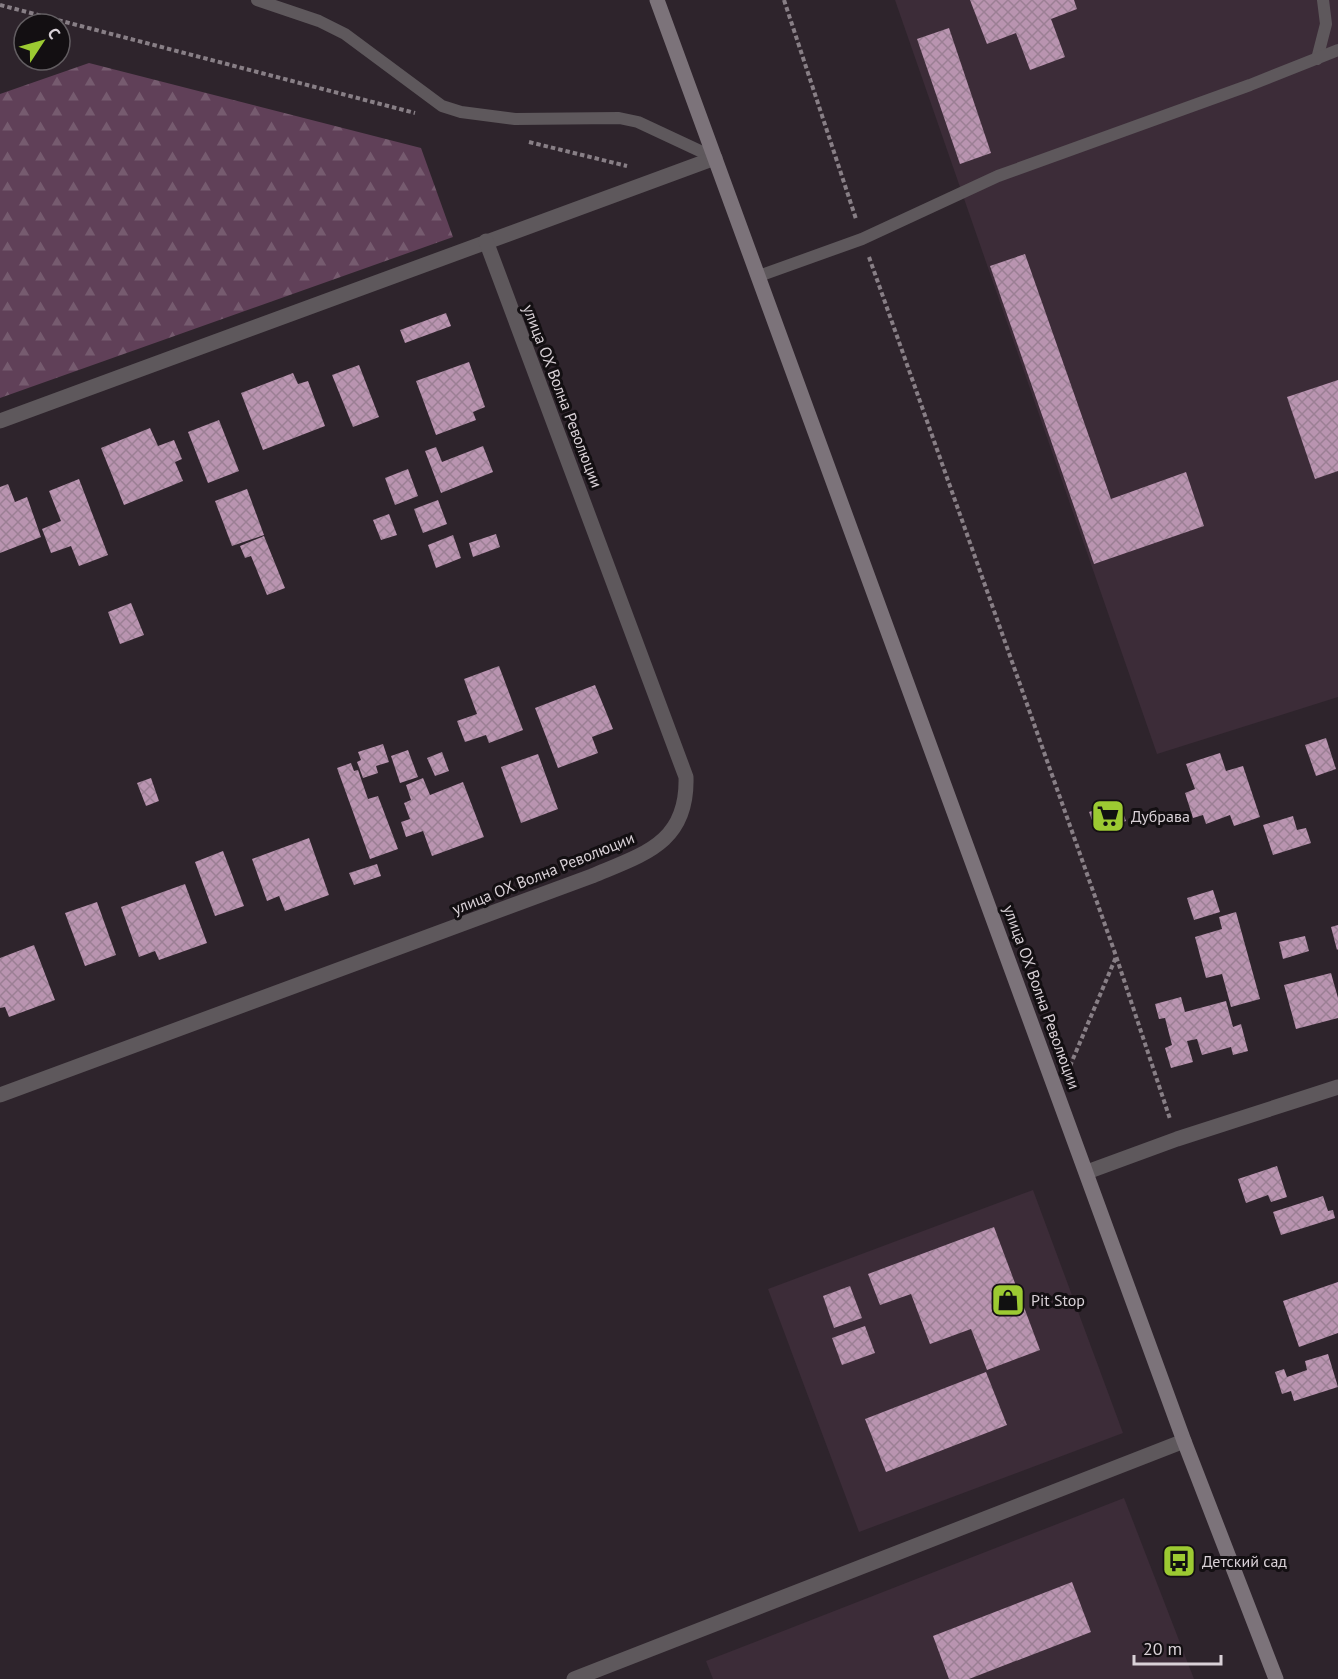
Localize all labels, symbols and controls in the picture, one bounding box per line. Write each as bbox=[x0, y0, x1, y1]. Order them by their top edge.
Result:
north arrow bbox=[12, 12, 72, 72]
text: С bbox=[43, 24, 65, 43]
street label: улица ОХ Волна Революции bbox=[519, 302, 607, 490]
supermarket icon: Дубрава bbox=[1090, 798, 1126, 834]
place label: Дубрава bbox=[1131, 806, 1190, 826]
street label: улица ОХ Волна Революции bbox=[449, 827, 637, 919]
street label: улица ОХ Волна Революции bbox=[999, 902, 1085, 1092]
shop icon: Pit Stop bbox=[990, 1282, 1026, 1318]
place label: Pit Stop bbox=[1031, 1290, 1085, 1310]
bus stop icon: Детский сад bbox=[1161, 1543, 1197, 1579]
place label: Детский сад bbox=[1202, 1551, 1287, 1571]
scale bar bbox=[1134, 1628, 1221, 1666]
text: 20 m bbox=[1143, 1637, 1182, 1660]

